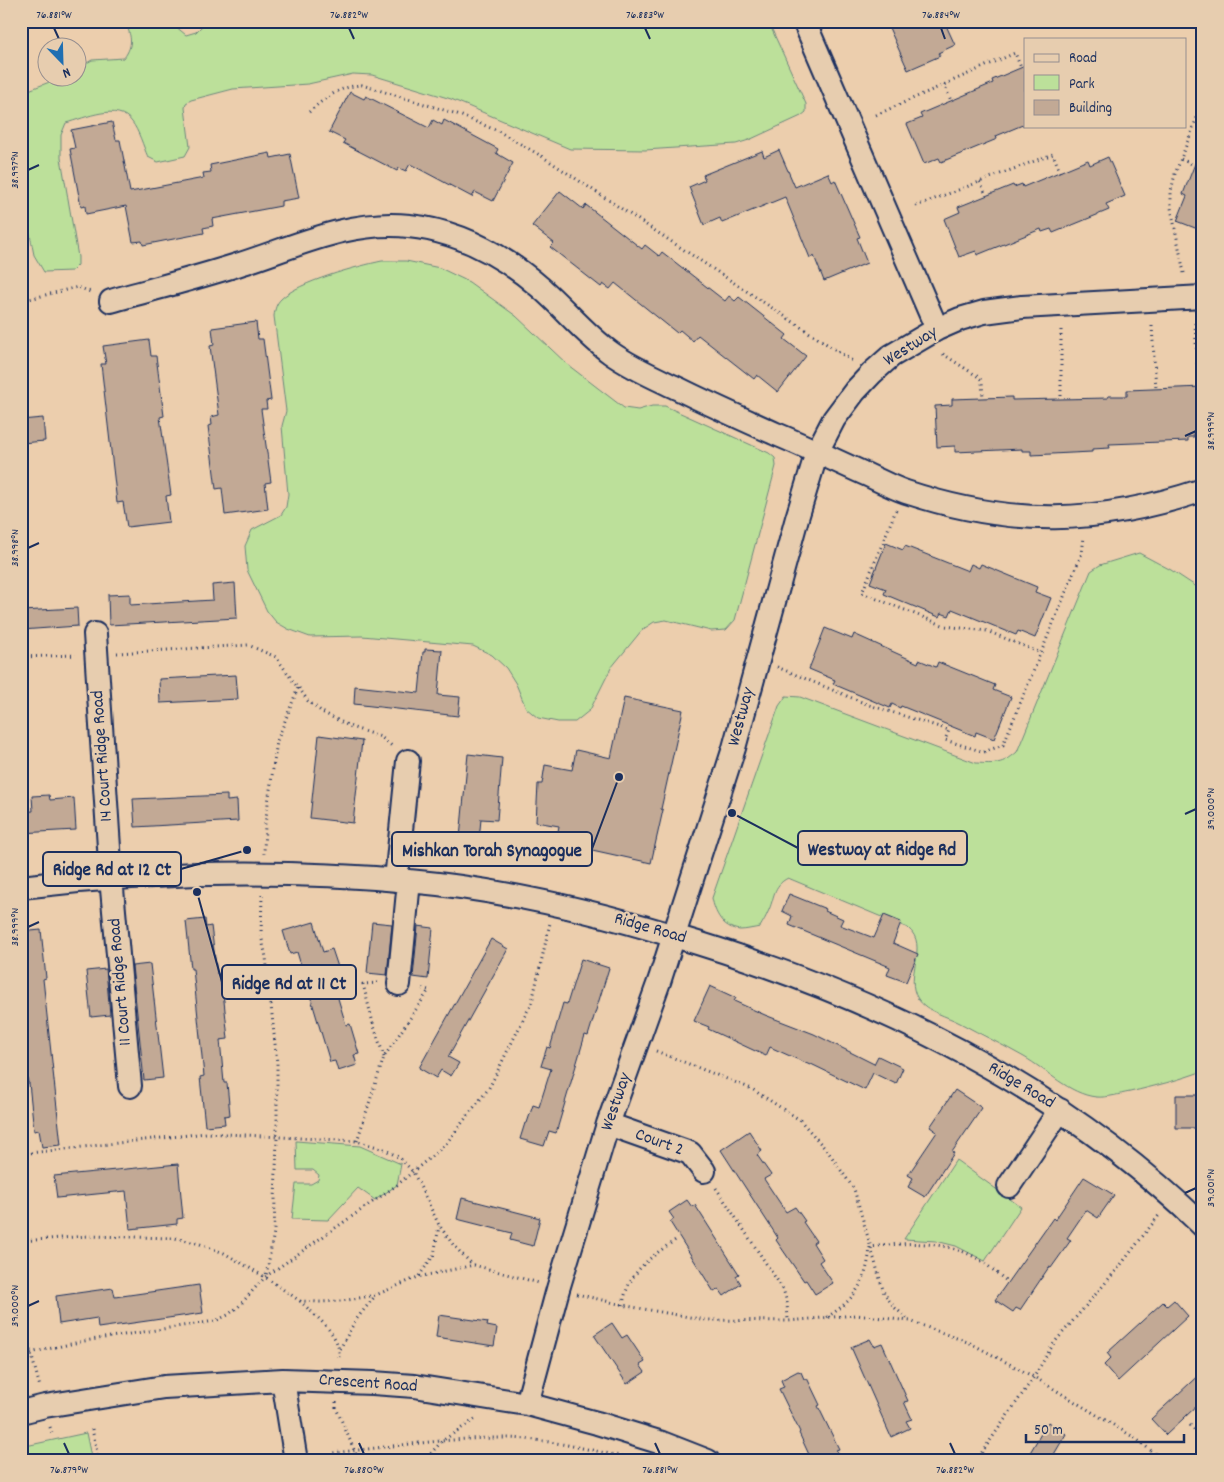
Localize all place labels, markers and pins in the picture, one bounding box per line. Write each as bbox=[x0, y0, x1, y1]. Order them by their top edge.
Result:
callout: Westway at Ridge Rd bbox=[798, 831, 967, 865]
callout: Mishkan Torah Synagogue bbox=[392, 832, 592, 866]
callout: Ridge Rd at 12 Ct bbox=[43, 852, 181, 886]
callout: Ridge Rd at 11 Ct bbox=[222, 965, 356, 999]

